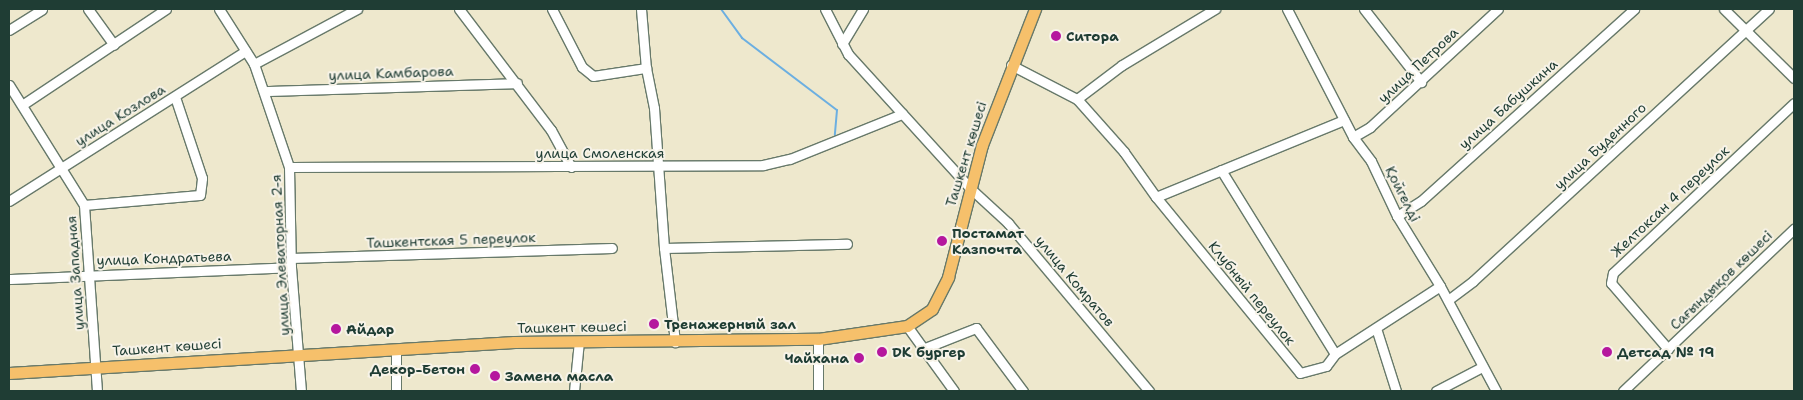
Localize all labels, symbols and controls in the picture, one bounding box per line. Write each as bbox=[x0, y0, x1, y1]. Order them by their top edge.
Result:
street label: улица Петрова bbox=[1374, 24, 1462, 106]
place label: Ситора bbox=[1066, 28, 1119, 44]
marker: Ситора bbox=[1050, 30, 1062, 42]
street label: улица Бабушкина bbox=[1455, 55, 1561, 153]
street label: улица Камбарова bbox=[328, 62, 454, 84]
street label: улица Козлова bbox=[72, 81, 168, 149]
street label: Ташкент көшесі bbox=[942, 99, 990, 209]
street label: улица Буденного bbox=[1551, 99, 1649, 193]
street label: Желтоксан 4 переулок bbox=[1607, 142, 1733, 260]
street label: улица Смоленская bbox=[536, 145, 664, 161]
street label: Қойгелді bbox=[1382, 163, 1424, 225]
street label: улица Элеваторная 2-я bbox=[267, 174, 293, 336]
street label: улица Западная bbox=[63, 215, 87, 331]
place label: Постамат Казпочта bbox=[952, 225, 1024, 258]
street label: Сағындықов көшесі bbox=[1666, 227, 1776, 333]
street label: Ташкентская 5 переулок bbox=[366, 229, 536, 251]
street label: улица Комратов bbox=[1032, 232, 1118, 330]
marker: Постамат Казпочта bbox=[936, 235, 948, 247]
street label: Клубный переулок bbox=[1205, 238, 1299, 348]
street label: улица Кондратьева bbox=[96, 247, 232, 269]
place label: Тренажерный зал bbox=[664, 316, 796, 332]
street label: Ташкент көшесі bbox=[517, 318, 627, 336]
marker: Тренажерный зал bbox=[648, 318, 660, 330]
place label: Айдар bbox=[346, 321, 394, 337]
marker: Айдар bbox=[330, 323, 342, 335]
street label: Ташкент көшесі bbox=[112, 335, 222, 359]
place label: DK бургер bbox=[892, 344, 965, 360]
place label: Детсад № 19 bbox=[1617, 344, 1714, 360]
marker: DK бургер bbox=[876, 346, 888, 358]
marker: Детсад № 19 bbox=[1601, 346, 1613, 358]
place label: Чайхана bbox=[785, 350, 849, 366]
marker: Чайхана bbox=[853, 352, 865, 364]
place label: Декор-Бетон bbox=[370, 361, 465, 377]
marker: Декор-Бетон bbox=[469, 363, 481, 375]
place label: Замена масла bbox=[505, 368, 613, 384]
marker: Замена масла bbox=[489, 370, 501, 382]

